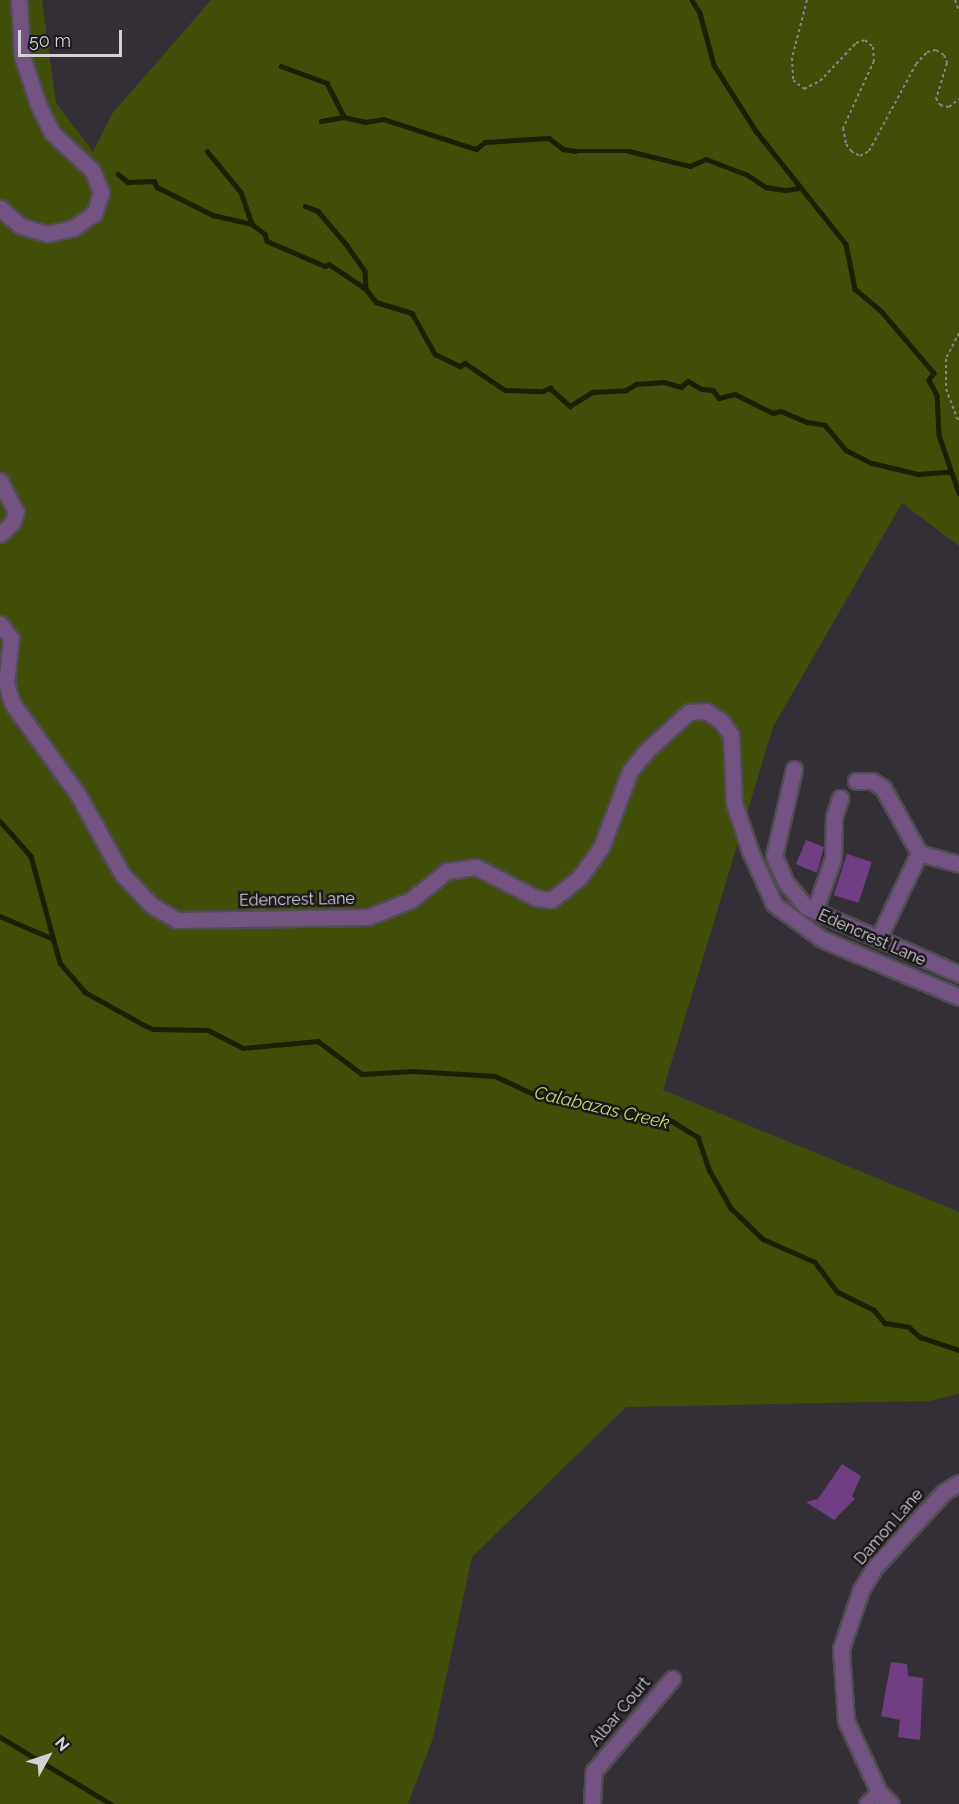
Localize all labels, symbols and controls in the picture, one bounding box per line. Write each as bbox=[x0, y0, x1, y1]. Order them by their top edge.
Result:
scale bar bbox=[21, 18, 124, 56]
text: 50 m bbox=[29, 30, 71, 51]
street label: Edencrest Lane bbox=[239, 889, 355, 911]
street label: Edencrest Lane bbox=[815, 906, 929, 970]
water label: Calabazas Creek bbox=[532, 1082, 672, 1134]
street label: Damon Lane bbox=[851, 1485, 927, 1569]
street label: Albar Court bbox=[586, 1673, 654, 1751]
north arrow bbox=[18, 1726, 78, 1786]
text: N bbox=[51, 1733, 73, 1755]

